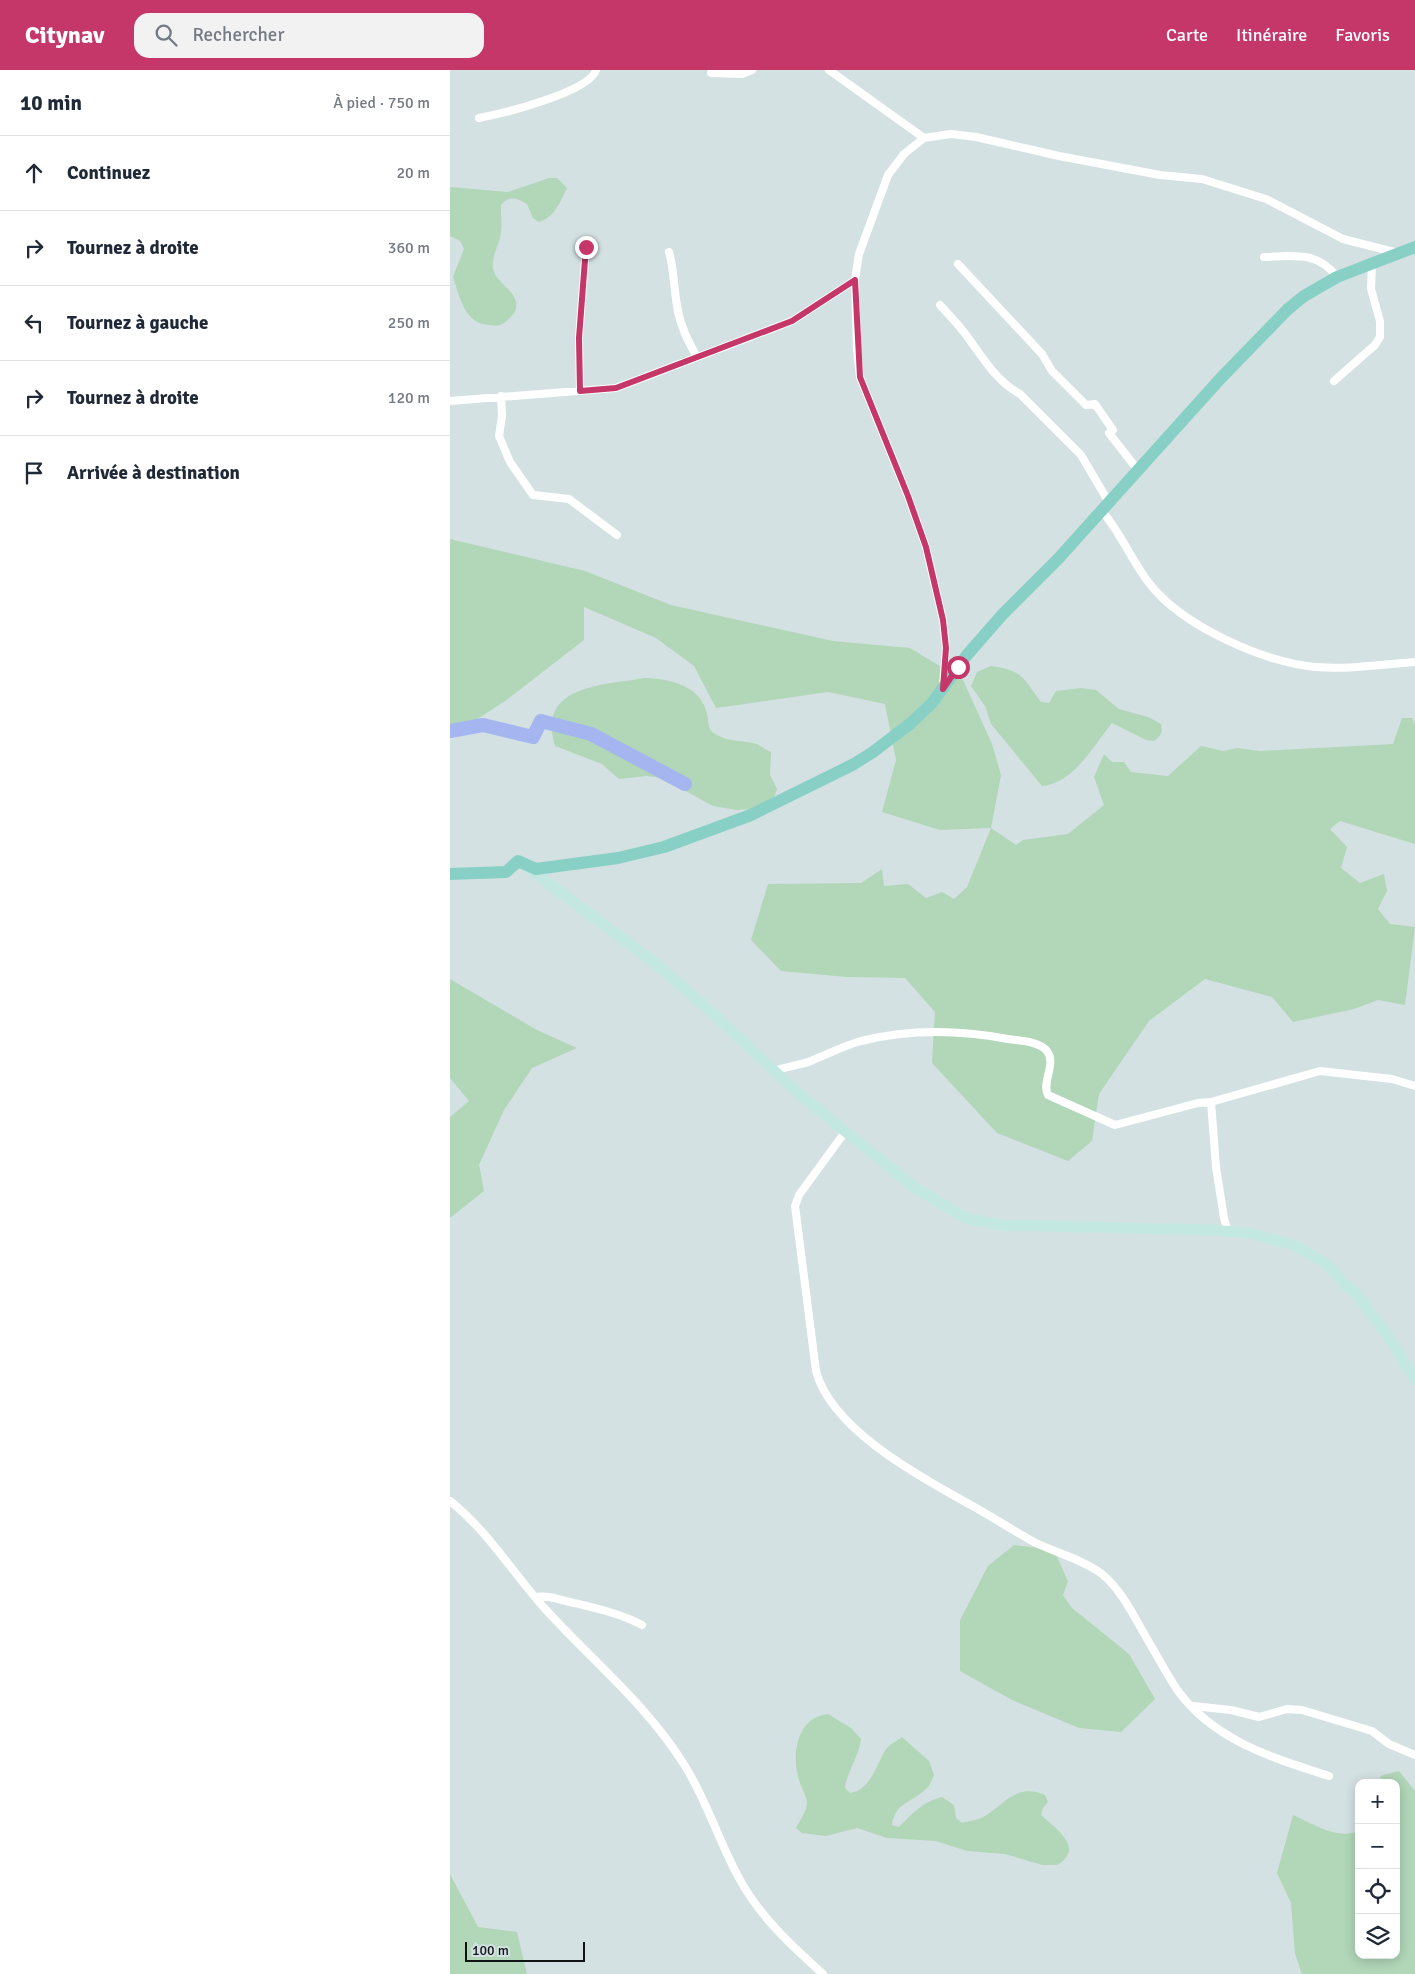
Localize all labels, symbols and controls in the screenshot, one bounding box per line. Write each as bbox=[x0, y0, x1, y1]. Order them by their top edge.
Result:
search box bbox=[134, 13, 484, 58]
text: Citynav bbox=[25, 20, 104, 50]
icon: search bbox=[152, 21, 180, 49]
text: Rechercher bbox=[192, 23, 284, 47]
text: Carte bbox=[1166, 24, 1208, 46]
text: Itinéraire bbox=[1236, 24, 1307, 46]
text: Favoris bbox=[1335, 24, 1390, 46]
text: 10 min bbox=[20, 90, 82, 116]
text: À pied · 750 m bbox=[333, 93, 430, 113]
icon: ahead bbox=[20, 159, 48, 187]
text: Continuez bbox=[67, 161, 150, 185]
text: 20 m bbox=[396, 163, 430, 183]
icon: right bbox=[20, 234, 48, 262]
text: Tournez à droite bbox=[67, 236, 199, 260]
route end bbox=[575, 236, 598, 259]
text: 360 m bbox=[388, 238, 430, 258]
icon: left bbox=[20, 309, 48, 337]
text: Tournez à gauche bbox=[67, 311, 208, 335]
text: 250 m bbox=[388, 313, 430, 333]
icon: right bbox=[20, 384, 48, 412]
text: Tournez à droite bbox=[67, 386, 199, 410]
text: 120 m bbox=[388, 388, 430, 408]
icon: arrive bbox=[20, 459, 48, 487]
text: Arrivée à destination bbox=[67, 461, 240, 485]
route start bbox=[947, 656, 970, 679]
map controls bbox=[1355, 1779, 1400, 1959]
button: + bbox=[1355, 1779, 1400, 1824]
button: − bbox=[1355, 1824, 1400, 1869]
button: locate bbox=[1355, 1869, 1400, 1914]
button: layers bbox=[1355, 1914, 1400, 1959]
scale bar bbox=[465, 1939, 585, 1962]
text: 100 m bbox=[472, 1942, 509, 1959]

